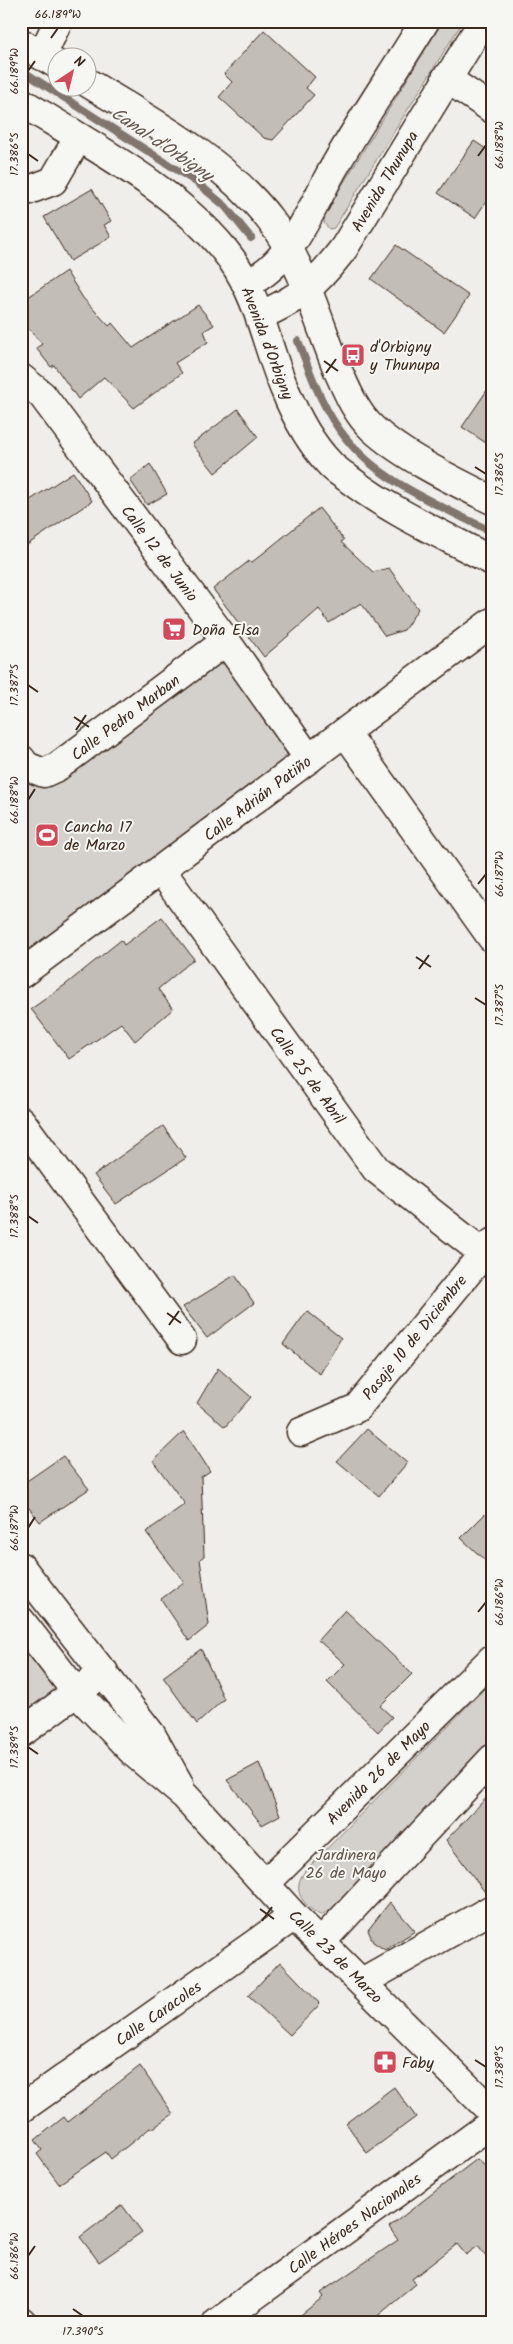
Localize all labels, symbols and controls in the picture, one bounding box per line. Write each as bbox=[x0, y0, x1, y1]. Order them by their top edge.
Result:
text: 66.189°W bbox=[35, 5, 81, 24]
text: 66.189°W bbox=[5, 48, 24, 94]
north arrow bbox=[48, 48, 98, 98]
text: N bbox=[69, 51, 89, 74]
water label: Canal d'Orbigny bbox=[104, 100, 220, 192]
text: 66.188°W bbox=[490, 121, 509, 169]
street label: Avenida Thunupa bbox=[345, 126, 425, 237]
text: 17.386°S bbox=[5, 132, 24, 176]
street label: Avenida d'Orbigny bbox=[234, 283, 300, 404]
place label: d'Orbigny y Thunupa bbox=[369, 335, 440, 378]
bus stop icon: d'Orbigny y Thunupa bbox=[340, 342, 366, 368]
text: 17.386°S bbox=[490, 452, 509, 496]
street label: Calle 12 de Junio bbox=[114, 500, 204, 608]
supermarket icon: Doña Elsa bbox=[161, 616, 187, 642]
place label: Doña Elsa bbox=[192, 618, 260, 643]
text: 17.387°S bbox=[5, 663, 24, 706]
street label: Calle Pedro Marban bbox=[66, 669, 186, 768]
street label: Calle Adrián Patiño bbox=[199, 750, 317, 848]
text: 66.188°W bbox=[5, 776, 24, 824]
place label: Cancha 17 de Marzo bbox=[64, 815, 132, 858]
sports icon: Cancha 17 de Marzo bbox=[34, 822, 60, 848]
text: 66.187°W bbox=[490, 851, 509, 897]
text: 17.387°S bbox=[490, 983, 509, 1026]
street label: Calle 25 de Abril bbox=[263, 1022, 351, 1130]
text: 17.388°S bbox=[5, 1193, 24, 1238]
street label: Pasaje 10 de Diciembre bbox=[357, 1270, 474, 1406]
text: 66.187°W bbox=[5, 1505, 24, 1551]
text: 66.186°W bbox=[490, 1578, 509, 1626]
street label: Avenida 26 de Mayo bbox=[321, 1715, 437, 1831]
text: 17.389°S bbox=[5, 1725, 24, 1768]
park label: Jardinera 26 de Mayo bbox=[305, 1843, 387, 1886]
street label: Calle 23 de Marzo bbox=[282, 1904, 388, 2010]
street label: Calle Caracoles bbox=[110, 1975, 207, 2053]
text: 17.389°S bbox=[490, 2045, 509, 2088]
pharmacy icon: Faby bbox=[372, 2049, 398, 2075]
place label: Faby bbox=[402, 2051, 434, 2076]
street label: Calle Héroes Nacionales bbox=[283, 2167, 427, 2281]
text: 66.186°W bbox=[5, 2232, 24, 2280]
text: 17.390°S bbox=[62, 2322, 104, 2341]

